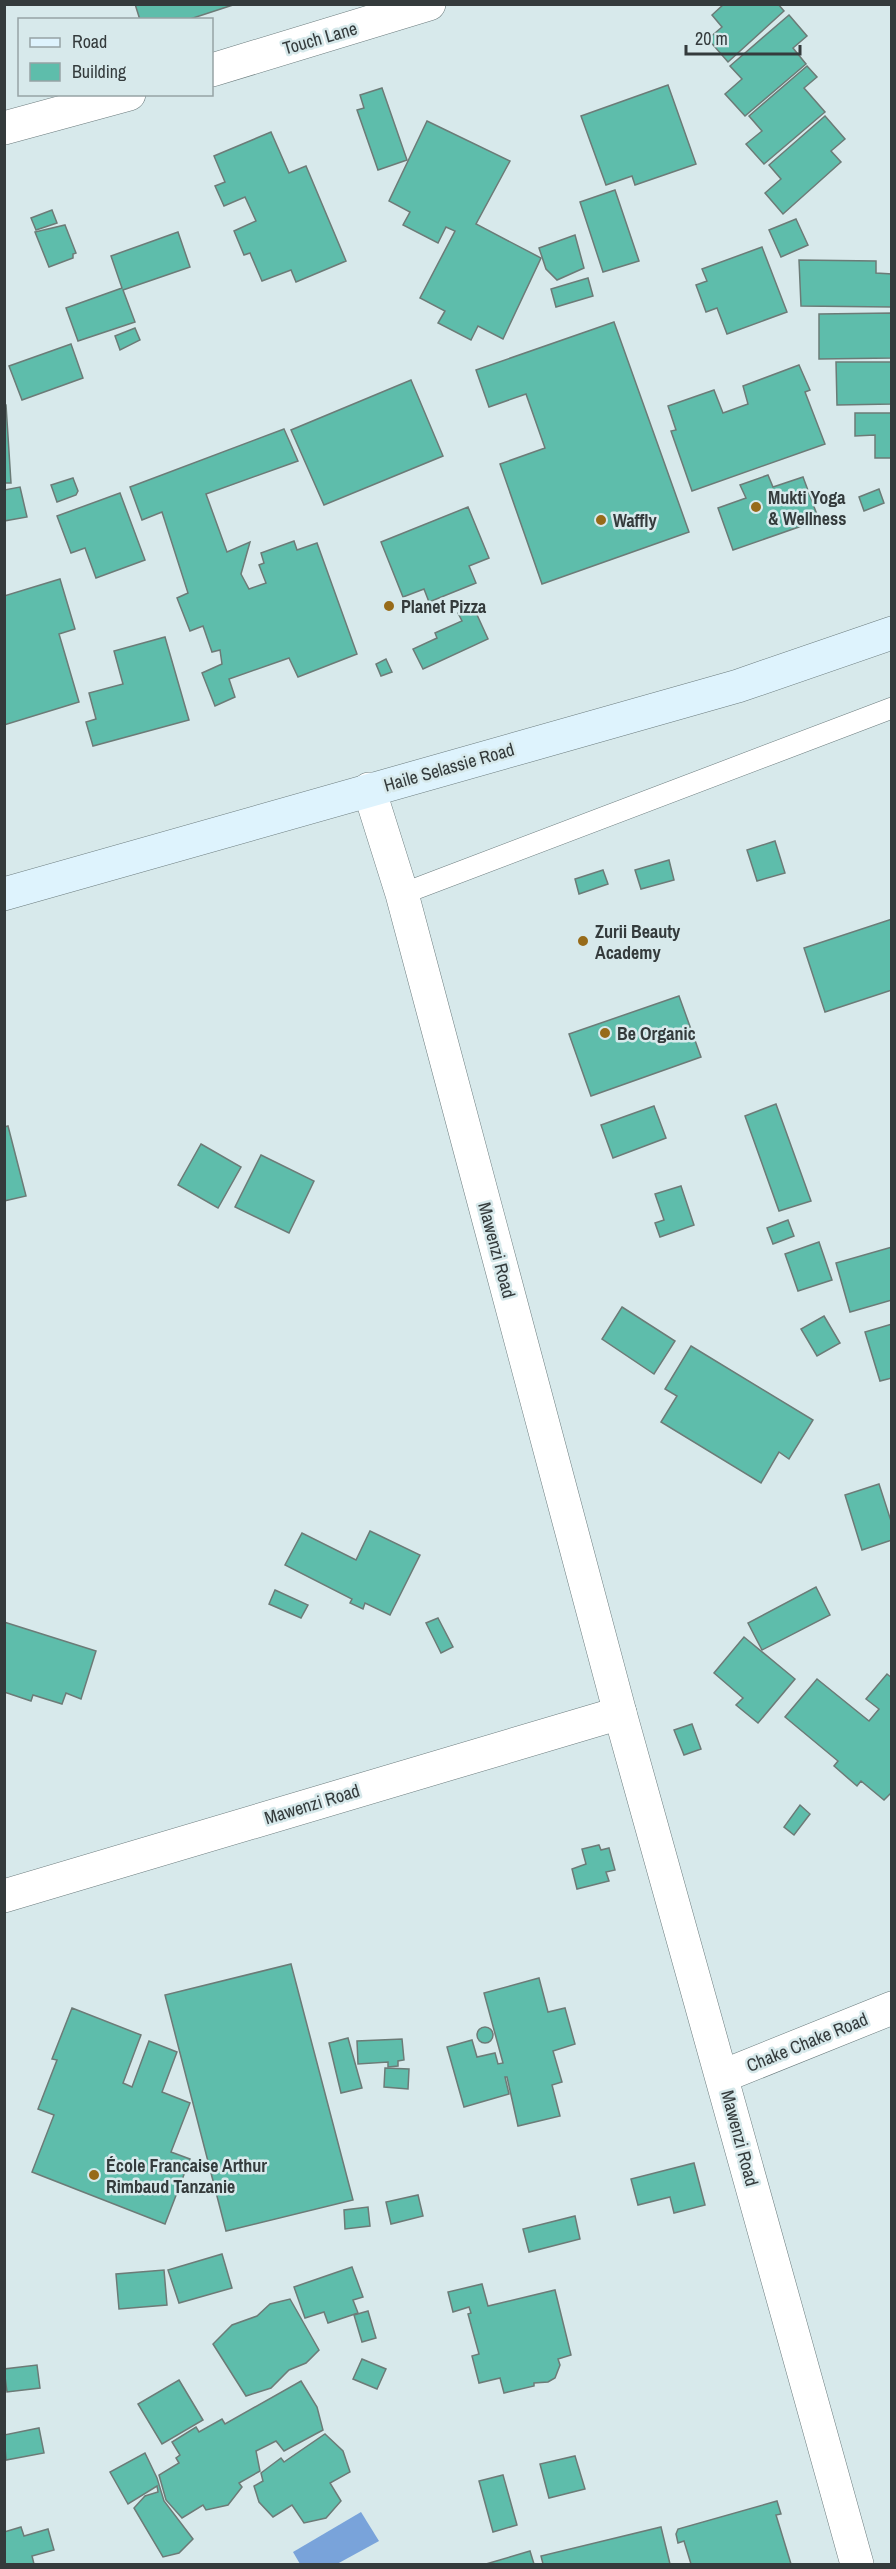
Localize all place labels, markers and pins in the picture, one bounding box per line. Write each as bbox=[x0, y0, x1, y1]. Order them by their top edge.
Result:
place label: Mukti Yoga & Wellness bbox=[768, 485, 847, 531]
marker: Mukti Yoga & Wellness bbox=[749, 500, 763, 514]
place label: Waffly bbox=[613, 508, 658, 533]
marker: Waffly bbox=[594, 513, 608, 527]
place label: Planet Pizza bbox=[401, 594, 487, 619]
marker: Planet Pizza bbox=[382, 599, 396, 613]
place label: Zurii Beauty Academy bbox=[595, 919, 681, 965]
marker: Zurii Beauty Academy bbox=[576, 934, 590, 948]
place label: Be Organic bbox=[617, 1021, 696, 1046]
marker: Be Organic bbox=[598, 1026, 612, 1040]
place label: École Francaise Arthur Rimbaud Tanzanie bbox=[106, 2153, 267, 2199]
marker: École Francaise Arthur Rimbaud Tanzanie bbox=[87, 2168, 101, 2182]

